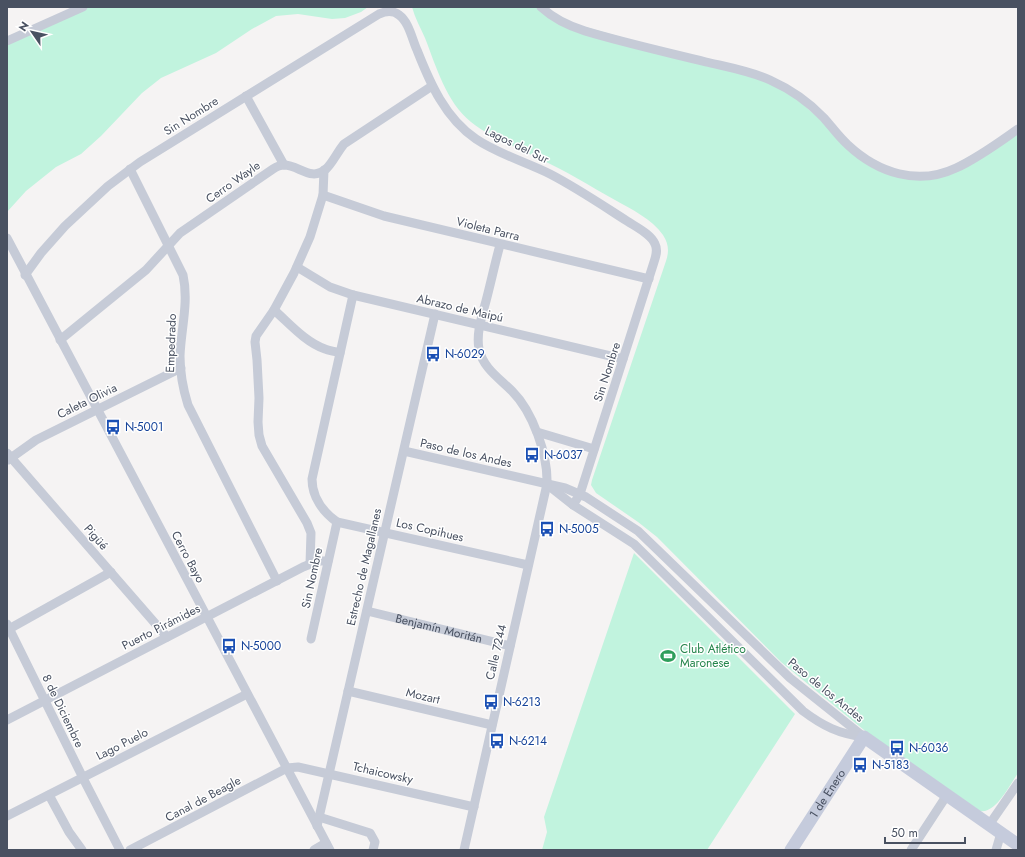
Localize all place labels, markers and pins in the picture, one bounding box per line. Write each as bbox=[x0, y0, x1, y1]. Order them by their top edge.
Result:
bus stop icon: N-6029 bbox=[424, 345, 442, 363]
place label: N-6029 bbox=[445, 345, 485, 363]
bus stop icon: N-5001 bbox=[104, 418, 122, 436]
place label: N-5001 bbox=[125, 418, 163, 436]
bus stop icon: N-6037 bbox=[523, 446, 541, 464]
place label: N-6037 bbox=[544, 446, 583, 464]
bus stop icon: N-5005 bbox=[538, 520, 556, 538]
place label: N-5005 bbox=[559, 520, 599, 538]
bus stop icon: N-5000 bbox=[220, 637, 238, 655]
place label: N-5000 bbox=[241, 637, 281, 655]
place label: Club Atlético Maronese bbox=[680, 640, 746, 672]
sports icon: Club Atlético Maronese bbox=[659, 647, 677, 665]
bus stop icon: N-6213 bbox=[482, 693, 500, 711]
place label: N-6213 bbox=[503, 693, 541, 711]
bus stop icon: N-6214 bbox=[488, 732, 506, 750]
place label: N-6214 bbox=[509, 732, 547, 750]
bus stop icon: N-6036 bbox=[888, 739, 906, 757]
place label: N-6036 bbox=[909, 739, 948, 757]
bus stop icon: N-5183 bbox=[851, 756, 869, 774]
place label: N-5183 bbox=[872, 756, 910, 774]

